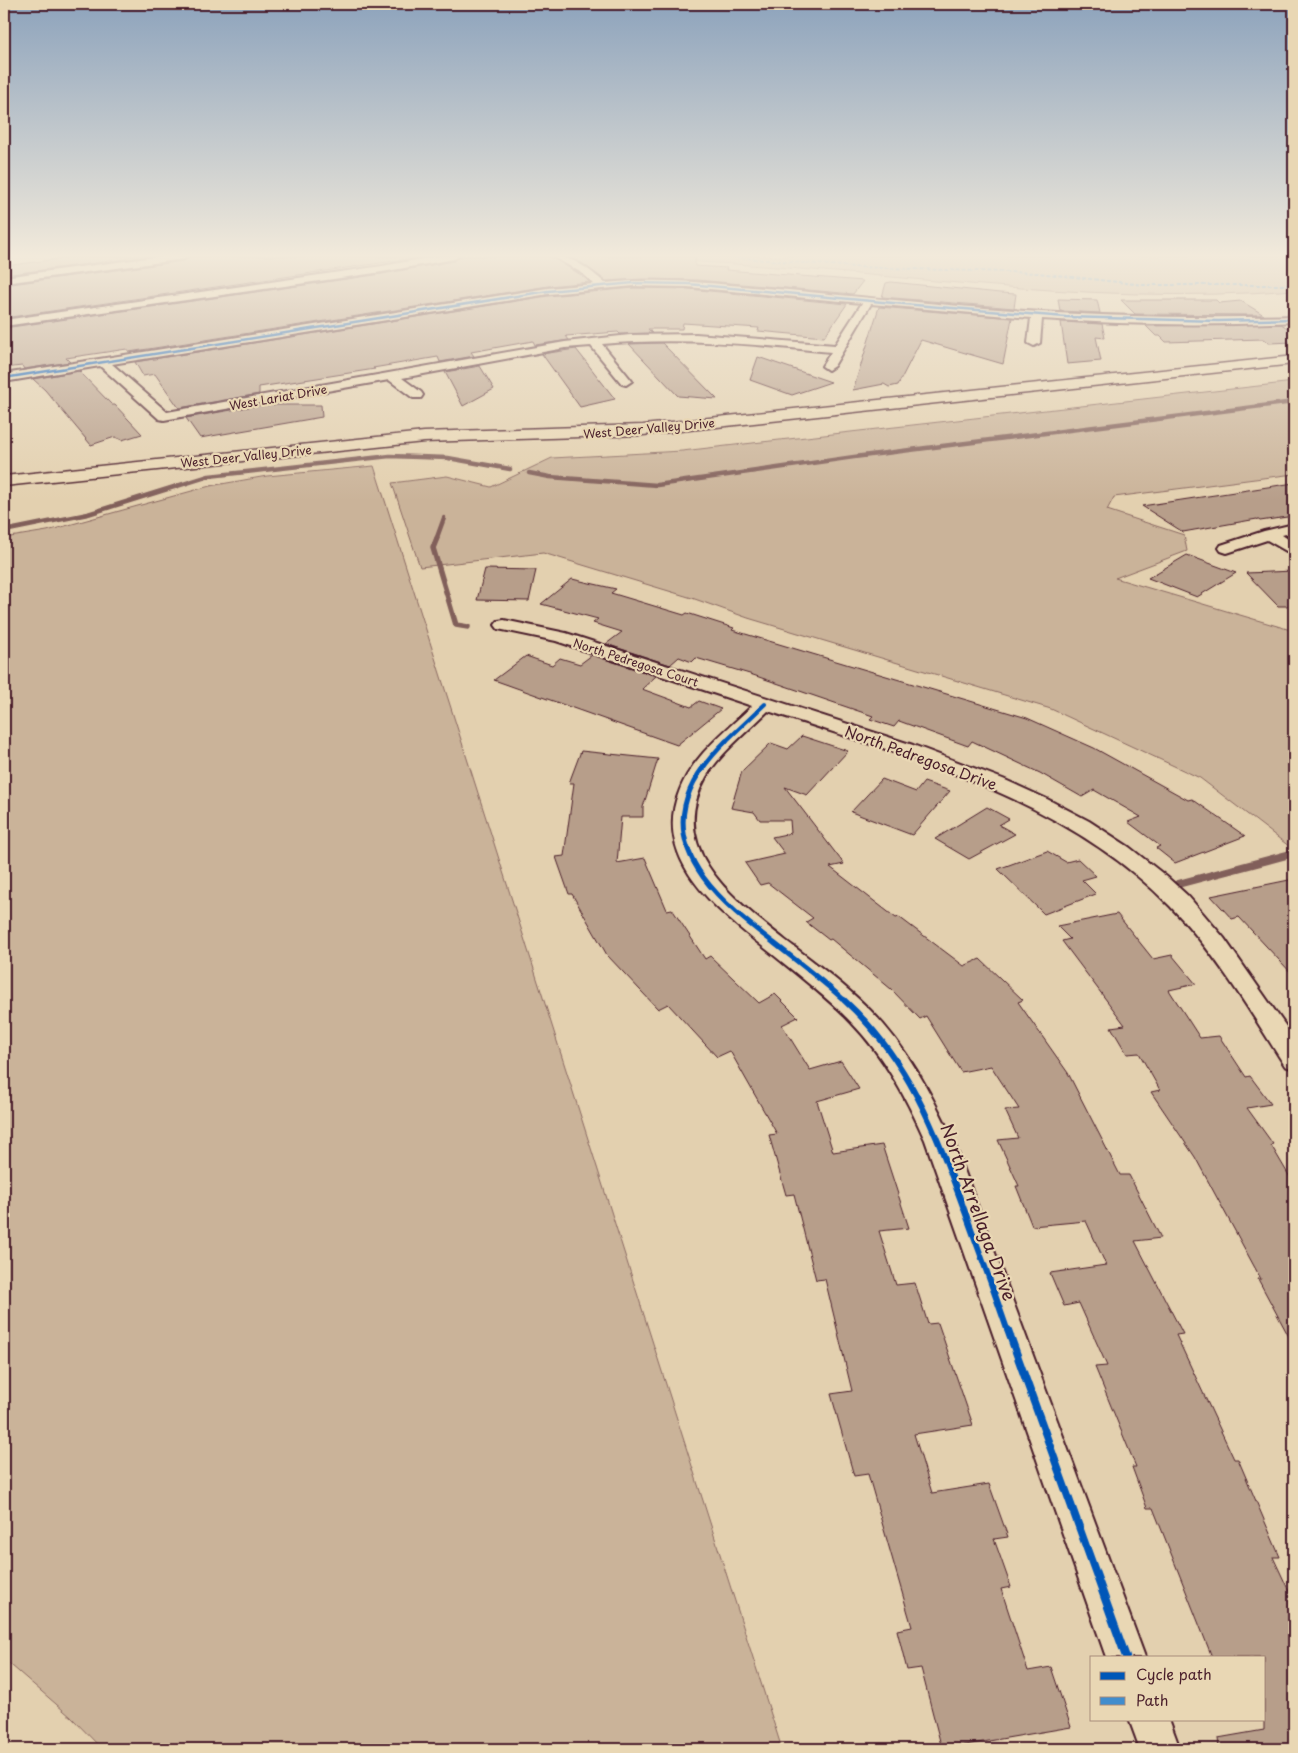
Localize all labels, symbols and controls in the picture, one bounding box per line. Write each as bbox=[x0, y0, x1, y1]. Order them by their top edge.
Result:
street label: West Lariat Drive bbox=[228, 380, 328, 414]
street label: West Deer Valley Drive bbox=[583, 413, 715, 443]
street label: West Deer Valley Drive bbox=[180, 440, 312, 472]
street label: North Pedregosa Court bbox=[571, 633, 701, 691]
street label: North Pedregosa Drive bbox=[842, 719, 1000, 795]
street label: North Arrellaga Drive bbox=[934, 1120, 1024, 1304]
legend bbox=[1090, 1656, 1266, 1720]
text: Cycle path bbox=[1136, 1662, 1212, 1685]
text: Path bbox=[1136, 1688, 1168, 1711]

